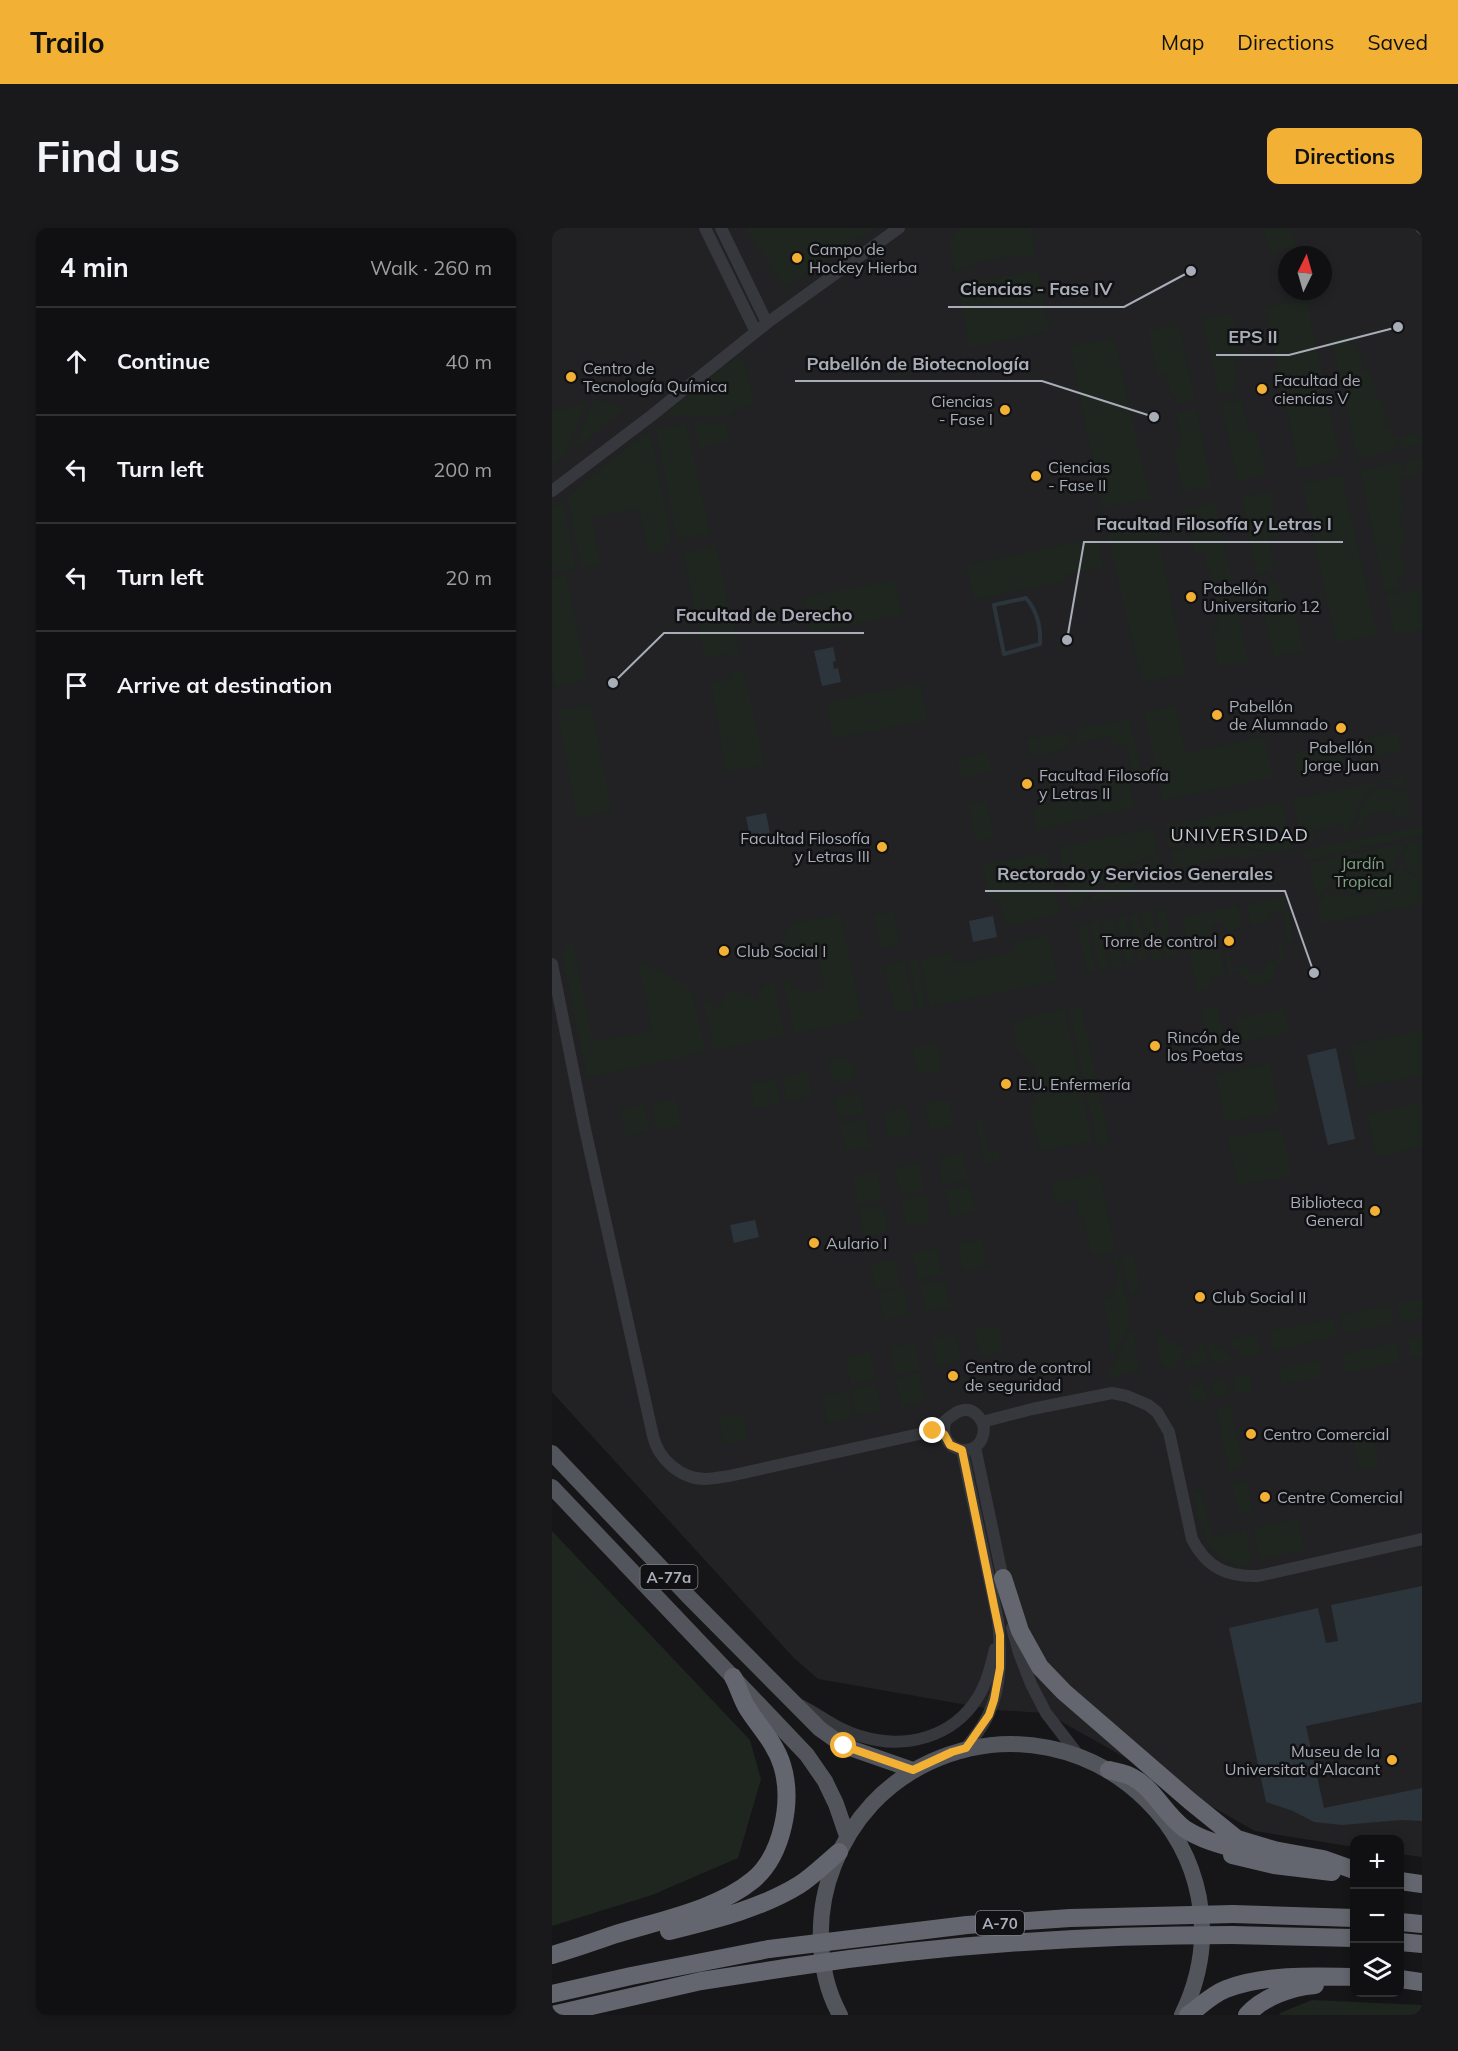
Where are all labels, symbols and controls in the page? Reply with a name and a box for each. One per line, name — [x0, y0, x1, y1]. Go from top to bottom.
text: Trailo — [30, 25, 105, 60]
text: Map — [1161, 29, 1204, 55]
text: Directions — [1237, 29, 1334, 55]
text: Saved — [1367, 29, 1428, 55]
button: Directions — [1267, 128, 1422, 184]
text: Find us — [36, 130, 180, 183]
place label: Campo de Hockey Hierba — [809, 239, 917, 277]
north arrow — [1278, 246, 1332, 300]
text: 4 min — [60, 251, 129, 284]
marker: Campo de Hockey Hierba — [790, 251, 804, 265]
text: Walk · 260 m — [370, 255, 492, 280]
callout: Ciencias - Fase IV — [948, 271, 1124, 307]
text: Ciencias - Fase IV — [960, 277, 1113, 300]
callout: EPS II — [1216, 319, 1289, 355]
text: EPS II — [1228, 325, 1278, 348]
icon: ahead — [60, 345, 93, 378]
callout: Pabellón de Biotecnología — [795, 345, 1042, 381]
text: Continue — [117, 347, 210, 375]
text: 40 m — [445, 349, 492, 374]
text: Pabellón de Biotecnología — [807, 352, 1029, 375]
place label: Centro de Tecnología Química — [583, 358, 727, 396]
marker: Centro de Tecnología Química — [564, 370, 578, 384]
place label: Facultad de ciencias V — [1274, 370, 1361, 408]
marker: Facultad de ciencias V — [1255, 382, 1269, 396]
place label: Ciencias - Fase I — [931, 391, 993, 429]
marker: Ciencias - Fase I — [998, 403, 1012, 417]
icon: left — [60, 453, 93, 486]
text: Turn left — [117, 455, 204, 483]
text: 200 m — [433, 457, 492, 482]
place label: Ciencias - Fase II — [1048, 457, 1110, 495]
marker: Ciencias - Fase II — [1029, 469, 1043, 483]
callout: Facultad Filosofía y Letras I — [1084, 506, 1343, 542]
text: Facultad Filosofía y Letras I — [1096, 512, 1332, 535]
icon: left — [60, 561, 93, 594]
text: Turn left — [117, 563, 204, 591]
text: 20 m — [445, 565, 492, 590]
place label: Pabellón Universitario 12 — [1203, 578, 1320, 616]
marker: Pabellón Universitario 12 — [1184, 590, 1198, 604]
callout: Facultad de Derecho — [664, 597, 864, 633]
text: Facultad de Derecho — [676, 603, 852, 626]
icon: arrive — [60, 669, 93, 702]
text: Arrive at destination — [117, 671, 332, 699]
place label: Pabellón de Alumnado — [1229, 696, 1328, 734]
marker: Pabellón de Alumnado — [1210, 708, 1224, 722]
marker: Pabellón Jorge Juan — [1334, 721, 1348, 735]
place label: Pabellón Jorge Juan — [1303, 737, 1379, 775]
place label: Facultad Filosofía y Letras II — [1039, 765, 1169, 803]
marker: Facultad Filosofía y Letras II — [1020, 777, 1034, 791]
district label: UNIVERSIDAD — [1170, 823, 1310, 846]
place label: Facultad Filosofía y Letras III — [740, 828, 870, 866]
marker: Facultad Filosofía y Letras III — [875, 840, 889, 854]
park label: Jardín Tropical — [1334, 853, 1392, 891]
callout: Rectorado y Servicios Generales — [985, 855, 1285, 891]
text: Rectorado y Servicios Generales — [997, 862, 1273, 885]
place label: Torre de control — [1102, 931, 1217, 951]
marker: Torre de control — [1222, 934, 1236, 948]
place label: Club Social I — [736, 941, 826, 961]
marker: Club Social I — [717, 944, 731, 958]
place label: Rincón de los Poetas — [1167, 1027, 1243, 1065]
marker: Rincón de los Poetas — [1148, 1039, 1162, 1053]
place label: E.U. Enfermería — [1018, 1074, 1131, 1094]
marker: E.U. Enfermería — [999, 1077, 1013, 1091]
place label: Biblioteca General — [1290, 1192, 1363, 1230]
marker: Biblioteca General — [1368, 1204, 1382, 1218]
place label: Aulario I — [826, 1233, 887, 1253]
marker: Aulario I — [807, 1236, 821, 1250]
place label: Club Social II — [1212, 1287, 1306, 1307]
marker: Club Social II — [1193, 1290, 1207, 1304]
place label: Centro de control de seguridad — [965, 1357, 1091, 1395]
marker: Centro de control de seguridad — [946, 1369, 960, 1383]
route end — [919, 1417, 945, 1443]
place label: Centro Comercial — [1263, 1424, 1389, 1444]
marker: Centro Comercial — [1244, 1427, 1258, 1441]
place label: Centre Comercial — [1277, 1487, 1403, 1507]
marker: Centre Comercial — [1258, 1490, 1272, 1504]
road number: A-77a — [640, 1565, 698, 1589]
route start — [830, 1732, 856, 1758]
place label: Museu de la Universitat d'Alacant — [1225, 1741, 1380, 1779]
marker: Museu de la Universitat d'Alacant — [1385, 1753, 1399, 1767]
map controls — [1350, 1835, 1404, 1997]
button: + — [1350, 1835, 1404, 1889]
button: − — [1350, 1889, 1404, 1943]
road number: A-70 — [976, 1911, 1024, 1935]
button: layers — [1350, 1943, 1404, 1997]

